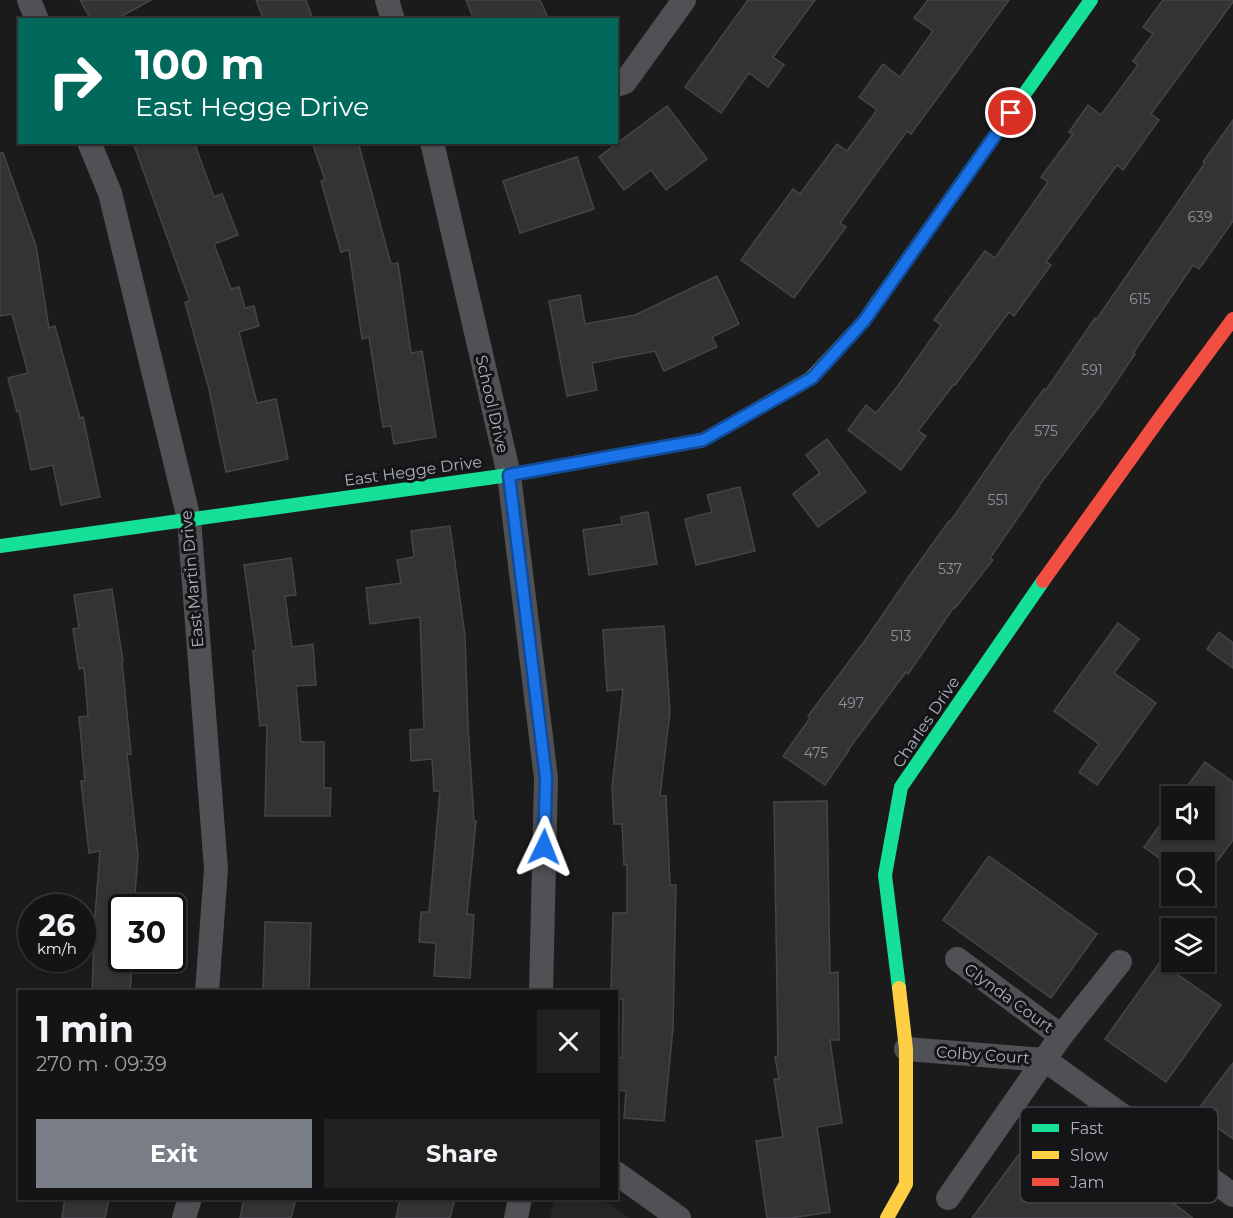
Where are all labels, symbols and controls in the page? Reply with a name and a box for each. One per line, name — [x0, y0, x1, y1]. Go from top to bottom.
text: 100 m — [135, 38, 264, 90]
icon: right — [36, 42, 114, 120]
pin — [985, 87, 1036, 138]
text: East Hegge Drive — [135, 90, 369, 123]
icon: arrive — [994, 96, 1027, 129]
house number: 639 — [1188, 208, 1212, 226]
house number: 615 — [1129, 290, 1151, 308]
street label: School Drive — [471, 353, 513, 455]
house number: 591 — [1081, 361, 1103, 379]
house number: 575 — [1034, 422, 1058, 440]
street label: East Hegge Drive — [343, 452, 483, 490]
house number: 551 — [988, 491, 1008, 509]
street label: East Martin Drive — [177, 510, 207, 648]
house number: 537 — [938, 560, 962, 578]
house number: 513 — [891, 627, 912, 645]
street label: Charles Drive — [889, 673, 963, 771]
house number: 497 — [838, 694, 864, 712]
house number: 475 — [804, 744, 828, 762]
map controls — [1161, 786, 1215, 972]
button: sound — [1161, 786, 1215, 840]
position arrow — [512, 815, 576, 879]
button: search — [1161, 852, 1215, 906]
speed limit sign: 30 — [108, 894, 186, 972]
text: 26 — [39, 907, 75, 944]
button: layers — [1161, 918, 1215, 972]
text: km/h — [37, 939, 77, 958]
street label: Glynda Court — [961, 959, 1058, 1037]
text: 1 min — [36, 1007, 134, 1051]
button: close — [537, 1010, 600, 1073]
street label: Colby Court — [936, 1042, 1031, 1068]
text: 270 m · 09:39 — [36, 1052, 167, 1076]
legend — [1020, 1107, 1218, 1203]
button: Exit — [36, 1119, 312, 1188]
button: Share — [324, 1119, 600, 1188]
text: Fast — [1070, 1119, 1104, 1138]
text: Slow — [1070, 1146, 1108, 1165]
text: Jam — [1069, 1173, 1104, 1192]

